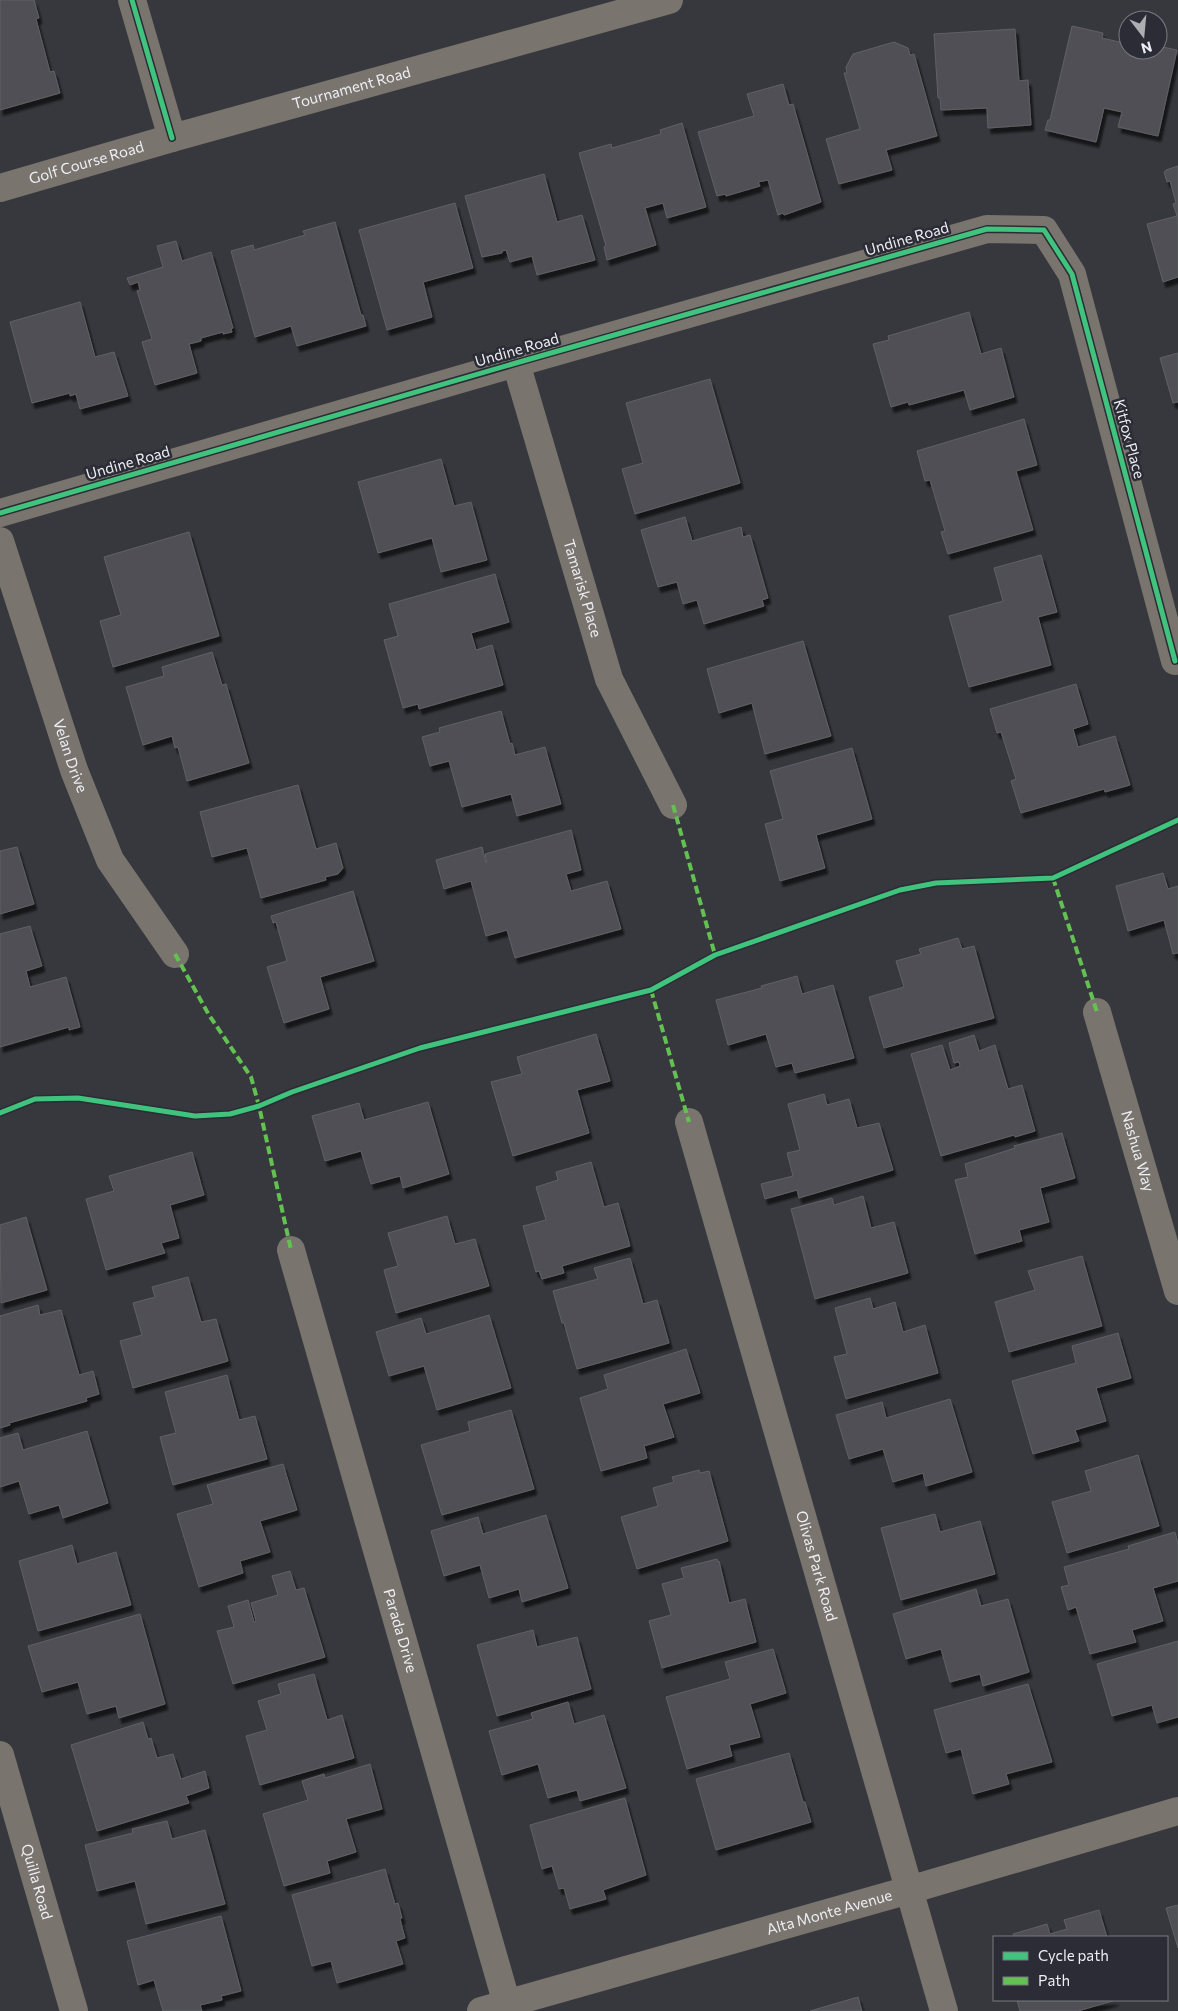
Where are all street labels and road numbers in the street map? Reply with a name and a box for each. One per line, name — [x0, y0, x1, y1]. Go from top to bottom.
street label: Tournament Road — [290, 62, 412, 112]
street label: Golf Course Road — [27, 137, 146, 187]
street label: Undine Road — [863, 217, 951, 259]
street label: Undine Road — [473, 328, 561, 370]
street label: Kitfox Place — [1111, 397, 1149, 481]
street label: Undine Road — [84, 441, 172, 483]
street label: Tamarisk Place — [560, 537, 606, 639]
street label: Velan Drive — [50, 717, 92, 795]
street label: Nashua Way — [1118, 1108, 1159, 1194]
street label: Olivas Park Road — [793, 1508, 842, 1623]
street label: Parada Drive — [380, 1586, 422, 1675]
street label: Quilla Road — [18, 1842, 57, 1921]
street label: Alta Monte Avenue — [764, 1885, 894, 1938]

